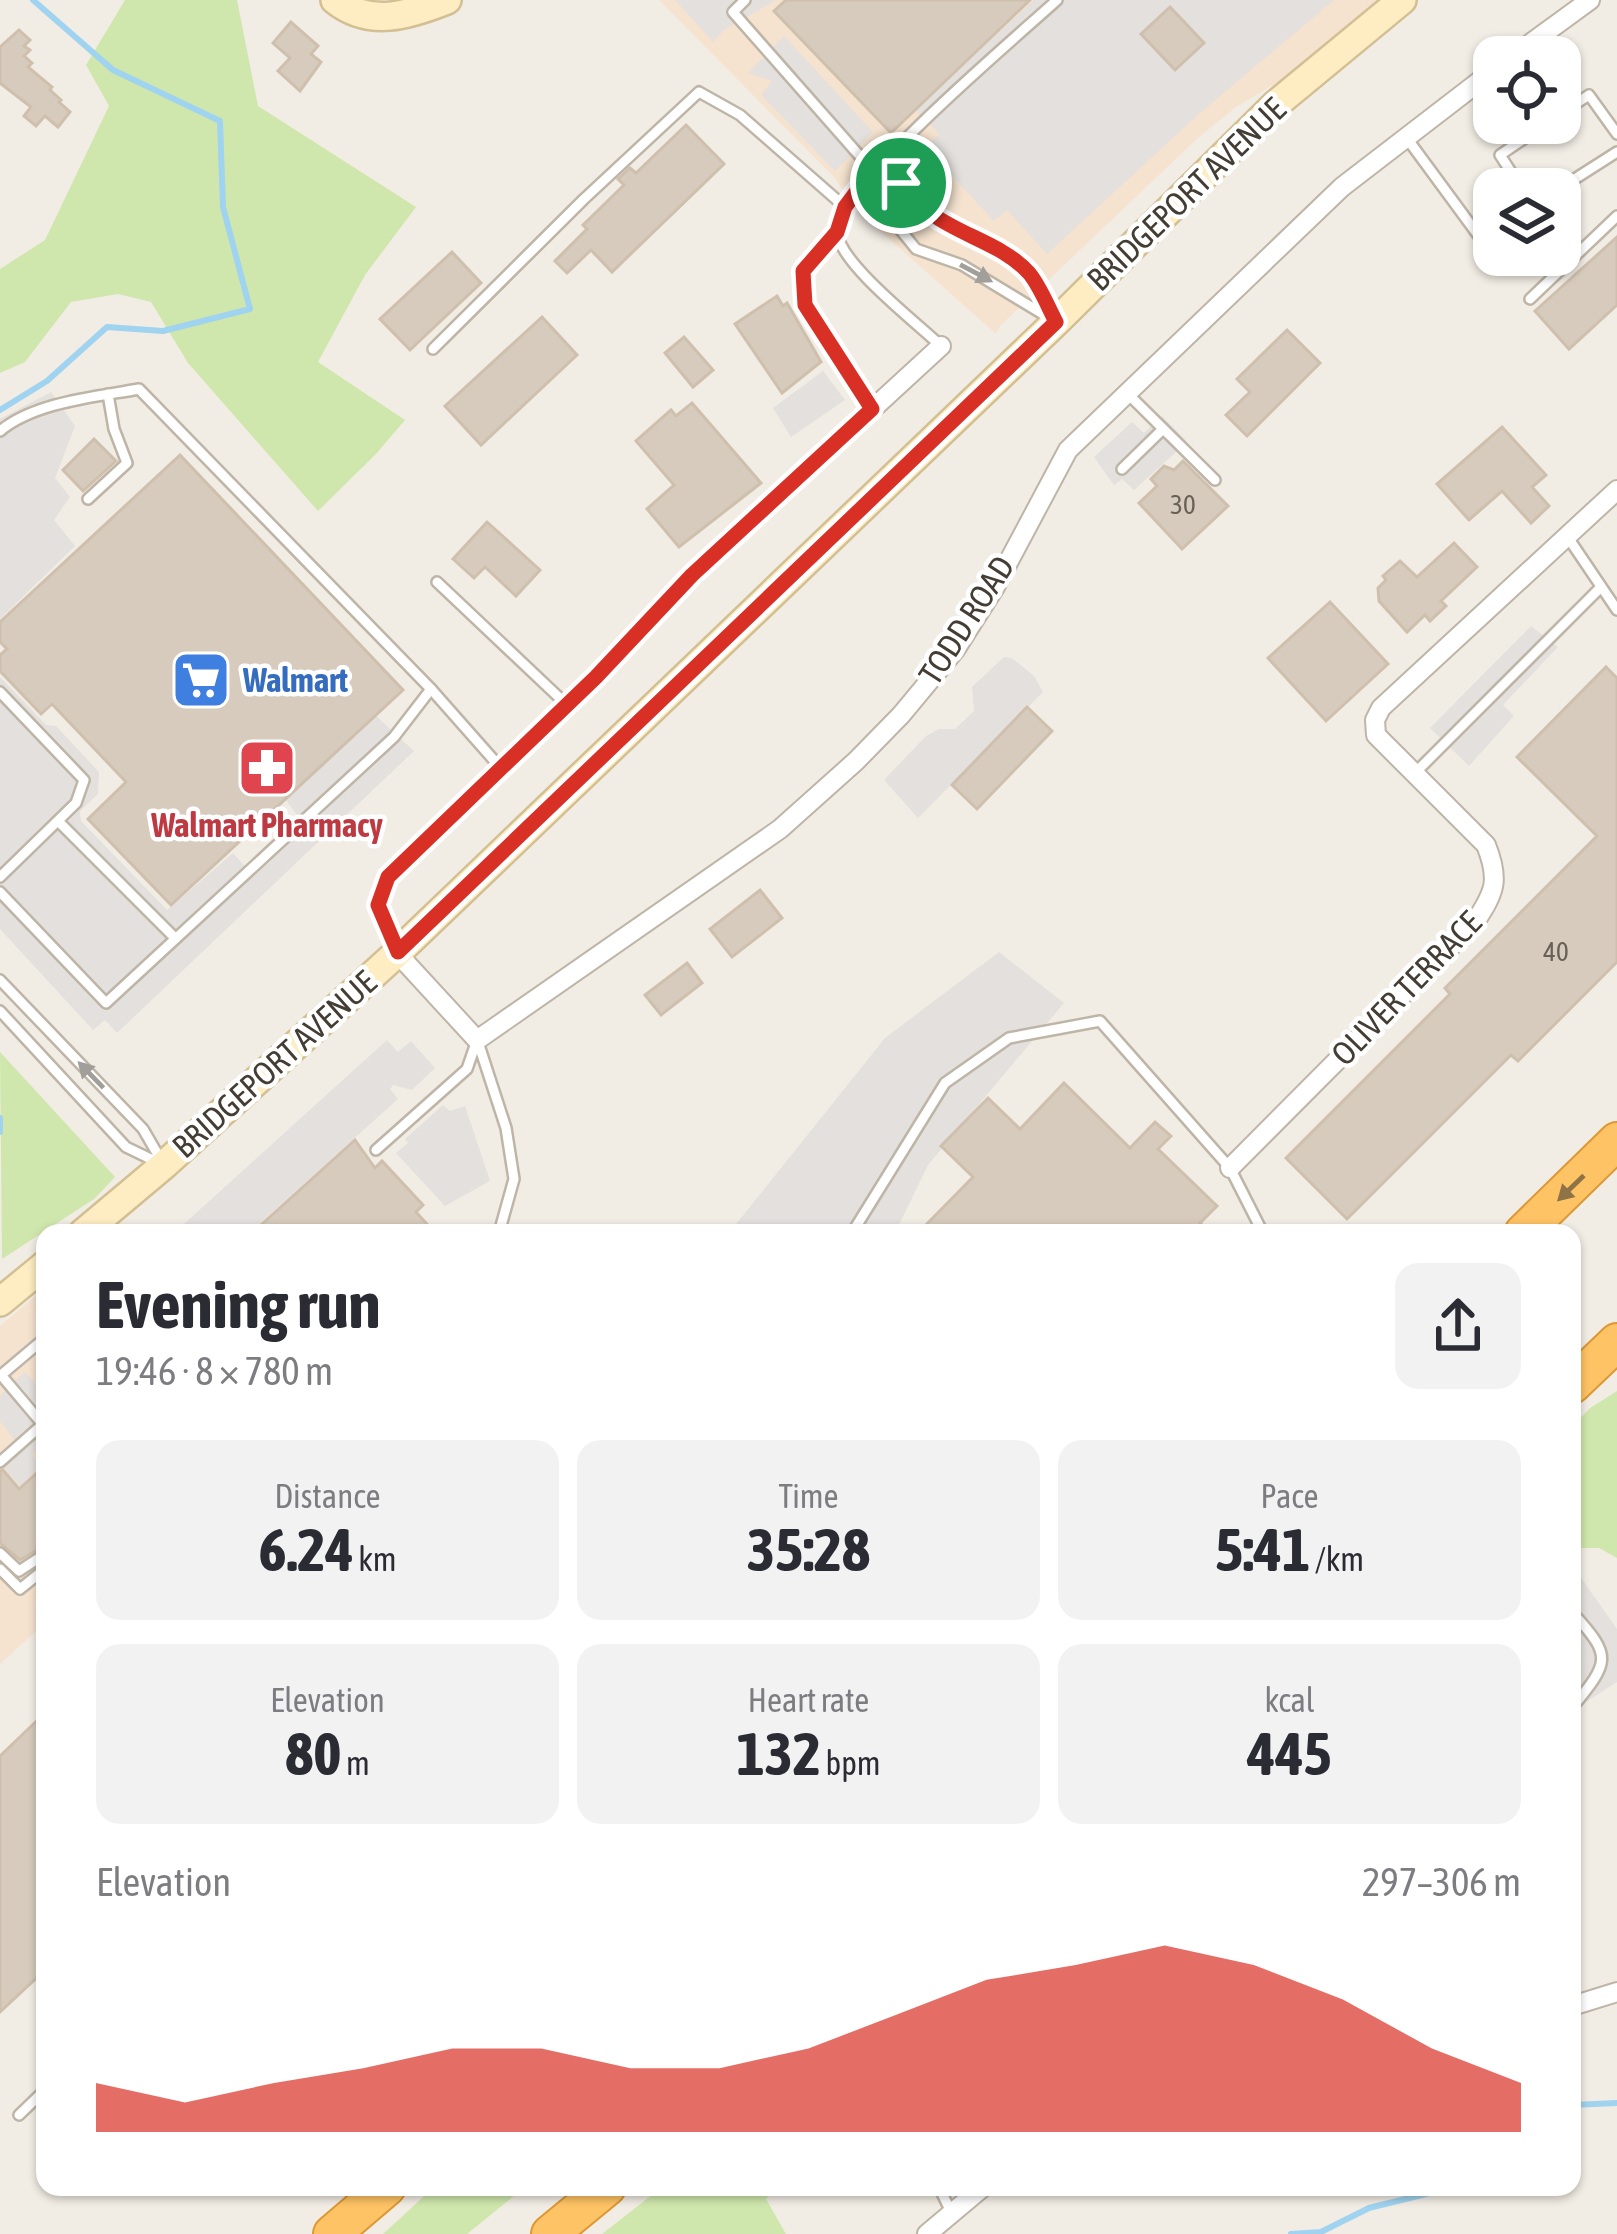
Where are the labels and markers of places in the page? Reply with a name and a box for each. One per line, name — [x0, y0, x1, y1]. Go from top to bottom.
pin — [850, 132, 952, 234]
supermarket icon: Walmart — [170, 649, 232, 711]
place label: Walmart — [242, 661, 349, 699]
pharmacy icon: Walmart Pharmacy — [236, 737, 298, 799]
place label: Walmart Pharmacy — [150, 806, 383, 844]

